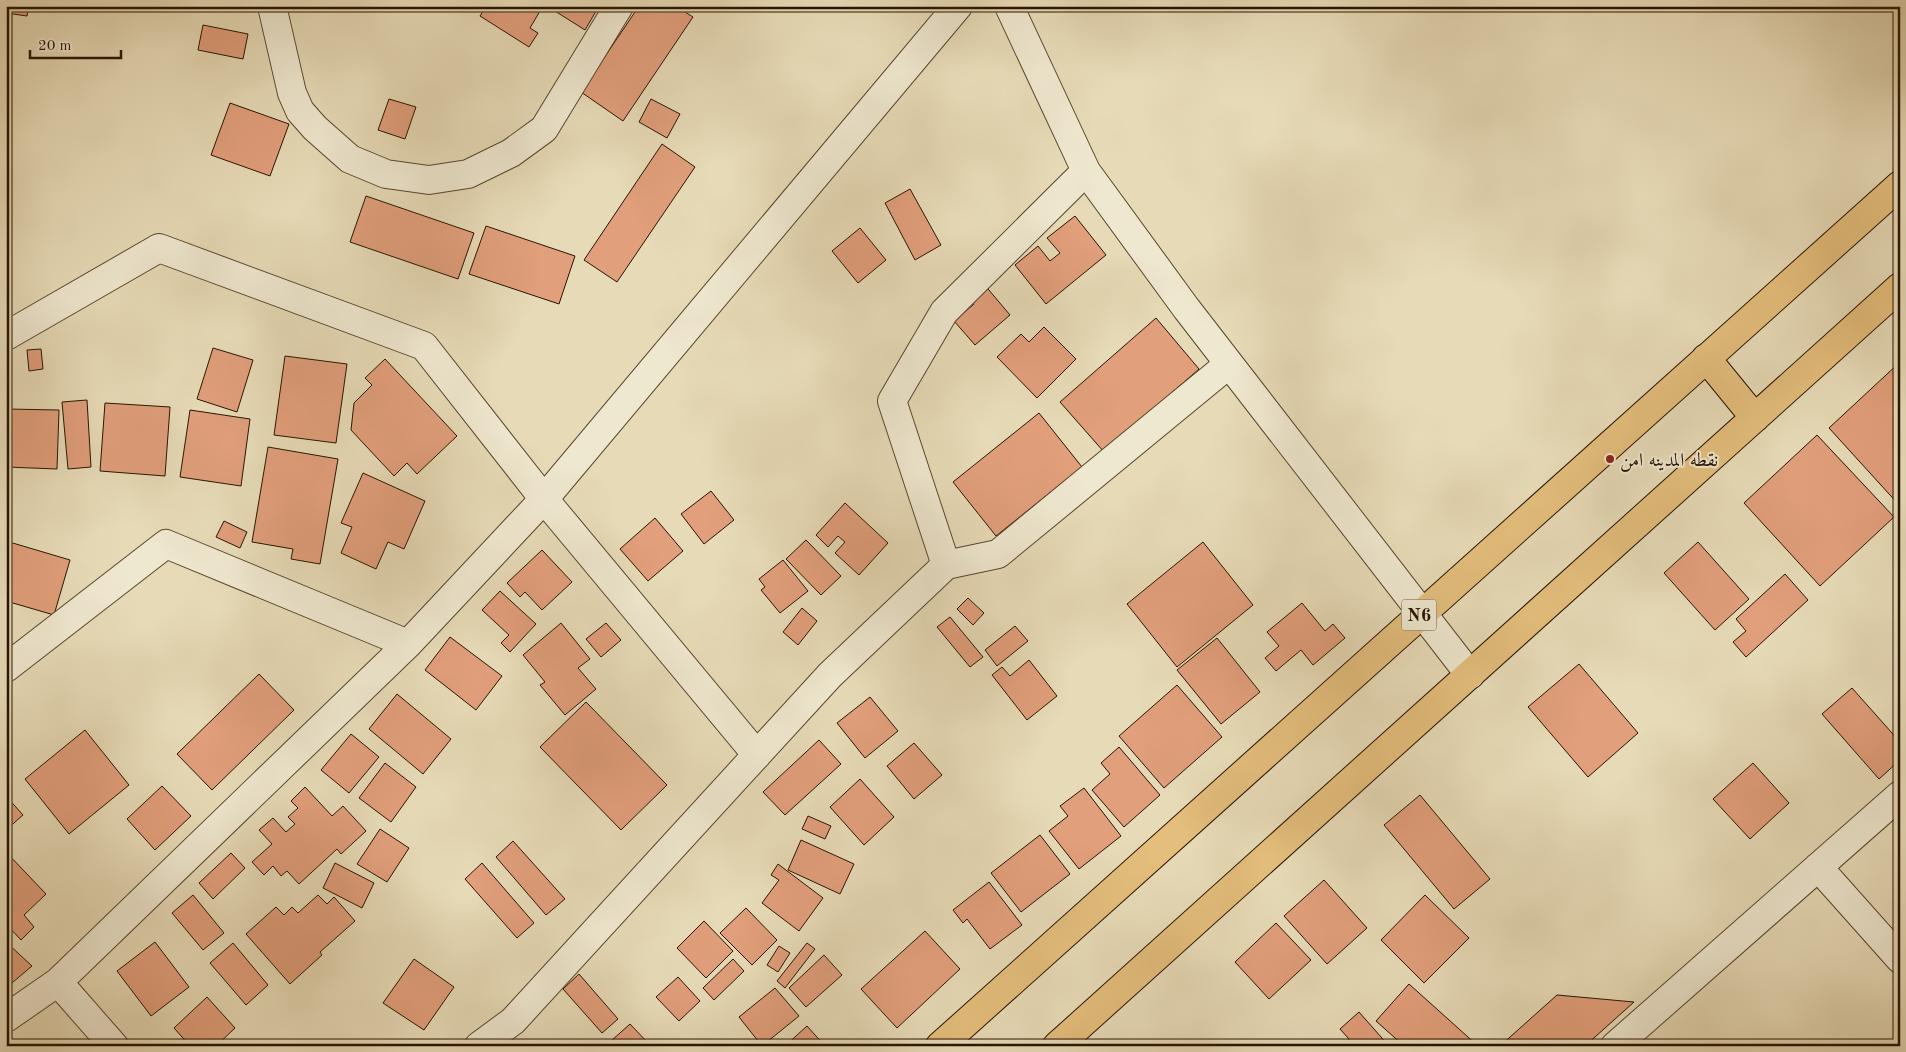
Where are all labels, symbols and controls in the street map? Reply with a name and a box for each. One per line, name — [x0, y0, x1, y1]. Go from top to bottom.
scale bar — [30, 28, 121, 60]
text: 20 m — [38, 39, 72, 54]
place label: نقطه المدينه امن — [1620, 452, 1718, 473]
marker: نقطه المدينه امن — [1604, 453, 1616, 465]
road number: N6 — [1402, 600, 1436, 630]

